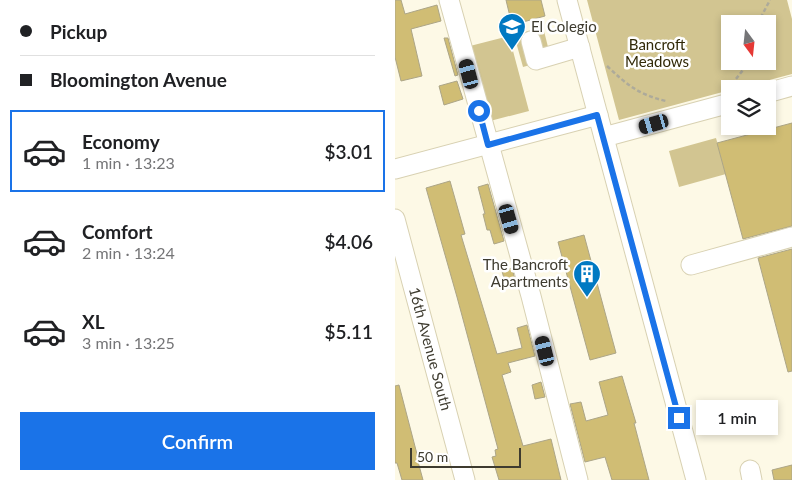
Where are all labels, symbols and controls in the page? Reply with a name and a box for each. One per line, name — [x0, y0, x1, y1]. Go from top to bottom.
school or university icon: El Colegio — [497, 12, 527, 51]
north arrow — [721, 15, 776, 70]
map controls — [721, 15, 776, 135]
place label: El Colegio — [531, 17, 597, 35]
text: Pickup — [50, 20, 107, 43]
park label: Bancroft Meadows — [625, 35, 689, 70]
car — [457, 58, 480, 90]
text: Bloomington Avenue — [50, 68, 227, 91]
button: layers — [721, 80, 776, 135]
route start — [468, 100, 490, 122]
car — [637, 113, 670, 135]
icon: car — [22, 129, 67, 174]
text: Economy — [82, 130, 160, 153]
text: $3.01 — [324, 140, 373, 163]
text: 1 min · 13:23 — [82, 153, 175, 172]
car — [497, 203, 520, 235]
icon: car — [22, 219, 67, 264]
text: Comfort — [82, 220, 153, 243]
text: $4.06 — [324, 230, 373, 253]
text: 2 min · 13:24 — [82, 243, 175, 262]
place label: The Bancroft Apartments — [483, 255, 569, 290]
building icon: The Bancroft Apartments — [572, 259, 602, 298]
street label: 16th Avenue South — [406, 285, 456, 412]
icon: car — [22, 309, 67, 354]
text: XL — [82, 310, 105, 333]
text: $5.11 — [324, 320, 373, 343]
text: 3 min · 13:25 — [82, 333, 175, 352]
car — [534, 335, 555, 367]
callout: 1 min — [697, 400, 779, 436]
route end — [668, 407, 690, 429]
text: 1 min — [717, 408, 757, 427]
button: Confirm — [20, 412, 375, 470]
scale bar — [410, 445, 521, 468]
text: 50 m — [417, 448, 448, 465]

